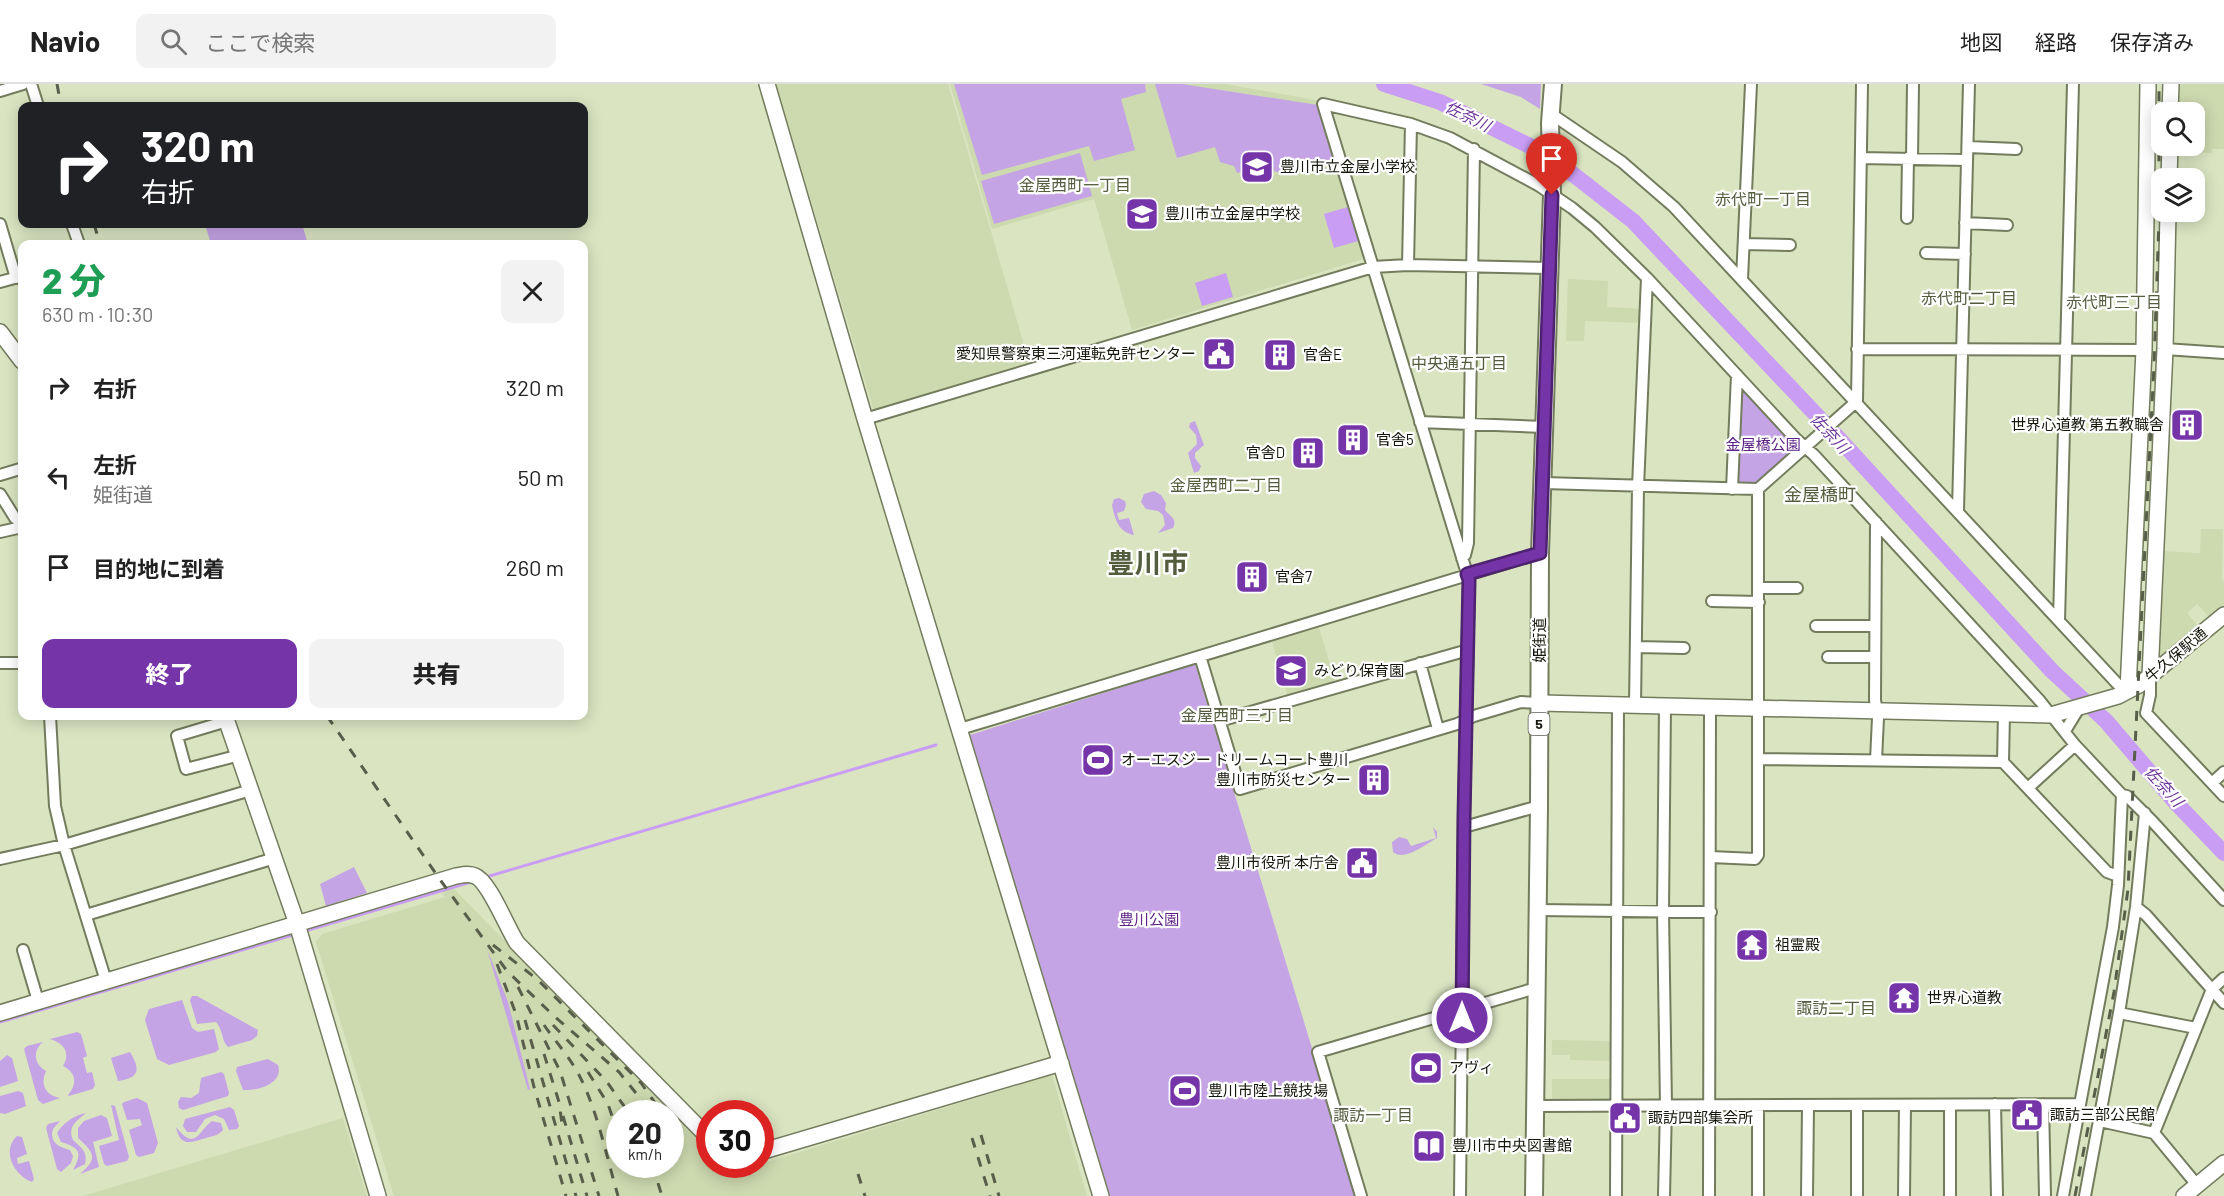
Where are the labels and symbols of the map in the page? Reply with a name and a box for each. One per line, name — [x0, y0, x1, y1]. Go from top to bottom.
water label: 佐奈川 — [1442, 96, 1496, 135]
pin — [1526, 133, 1577, 195]
school or university icon: 豊川市立金屋小学校 — [1239, 149, 1275, 185]
place label: 豊川市立金屋小学校 — [1280, 157, 1415, 175]
district label: 金屋西町一丁目 — [1019, 175, 1131, 194]
district label: 赤代町一丁目 — [1715, 189, 1811, 208]
school or university icon: 豊川市立金屋中学校 — [1124, 196, 1160, 232]
place label: 豊川市立金屋中学校 — [1165, 204, 1300, 222]
district label: 赤代町二丁目 — [1921, 288, 2017, 307]
district label: 赤代町三丁目 — [2066, 292, 2162, 311]
public building icon: 愛知県警察東三河運転免許センター — [1201, 336, 1237, 372]
building icon: 官舎E — [1262, 337, 1298, 373]
place label: 愛知県警察東三河運転免許センター — [956, 344, 1196, 362]
place label: 官舎E — [1303, 345, 1342, 363]
district label: 中央通五丁目 — [1411, 353, 1507, 372]
building icon: 世界心道教 第五教職舎 — [2169, 407, 2205, 443]
water label: 佐奈川 — [1807, 409, 1855, 458]
place label: 世界心道教 第五教職舎 — [2011, 415, 2164, 433]
building icon: 官舎5 — [1335, 422, 1371, 458]
place label: 官舎5 — [1376, 430, 1414, 448]
building icon: 官舎D — [1290, 435, 1326, 471]
park label: 金屋橋公園 — [1725, 435, 1801, 453]
place label: 官舎D — [1246, 443, 1285, 461]
district label: 金屋西町二丁目 — [1170, 475, 1282, 494]
district label: 金屋橋町 — [1784, 483, 1856, 505]
district label: 豊川市 — [1108, 546, 1189, 578]
building icon: 官舎7 — [1234, 559, 1270, 595]
place label: 官舎7 — [1275, 567, 1312, 585]
street label: 姫街道 — [1530, 617, 1548, 663]
street label: 牛久保駅通 — [2141, 623, 2210, 685]
school or university icon: みどり保育園 — [1273, 653, 1309, 689]
place label: みどり保育園 — [1314, 661, 1404, 679]
district label: 金屋西町三丁目 — [1181, 705, 1293, 724]
road number: 5 — [1528, 713, 1550, 735]
sports icon: オーエスジー ドリームコート豊川 — [1080, 742, 1116, 778]
place label: オーエスジー ドリームコート豊川 — [1121, 750, 1349, 768]
water label: 佐奈川 — [2141, 761, 2189, 811]
building icon: 豊川市防災センター — [1356, 762, 1392, 798]
place label: 豊川市防災センター — [1216, 770, 1351, 788]
public building icon: 豊川市役所 本庁舎 — [1344, 845, 1380, 881]
place label: 豊川市役所 本庁舎 — [1216, 853, 1339, 871]
park label: 豊川公園 — [1119, 910, 1179, 928]
temple icon: 祖霊殿 — [1734, 927, 1770, 963]
place label: 祖霊殿 — [1775, 935, 1820, 953]
temple icon: 世界心道教 — [1886, 980, 1922, 1016]
position arrow — [1430, 986, 1494, 1050]
place label: 世界心道教 — [1927, 988, 2002, 1006]
district label: 諏訪二丁目 — [1796, 998, 1876, 1017]
sports icon: アヴィ — [1408, 1050, 1444, 1086]
place label: アヴィ — [1449, 1058, 1494, 1076]
sports icon: 豊川市陸上競技場 — [1167, 1073, 1203, 1109]
place label: 豊川市陸上競技場 — [1208, 1081, 1328, 1099]
public building icon: 諏訪三部公民館 — [2009, 1097, 2045, 1133]
speed limit sign: 30 — [696, 1100, 774, 1178]
public building icon: 諏訪四部集会所 — [1607, 1100, 1643, 1136]
district label: 諏訪一丁目 — [1333, 1105, 1413, 1124]
place label: 諏訪三部公民館 — [2050, 1105, 2155, 1123]
place label: 諏訪四部集会所 — [1648, 1108, 1753, 1126]
library icon: 豊川市中央図書館 — [1411, 1128, 1447, 1164]
place label: 豊川市中央図書館 — [1452, 1136, 1572, 1154]

